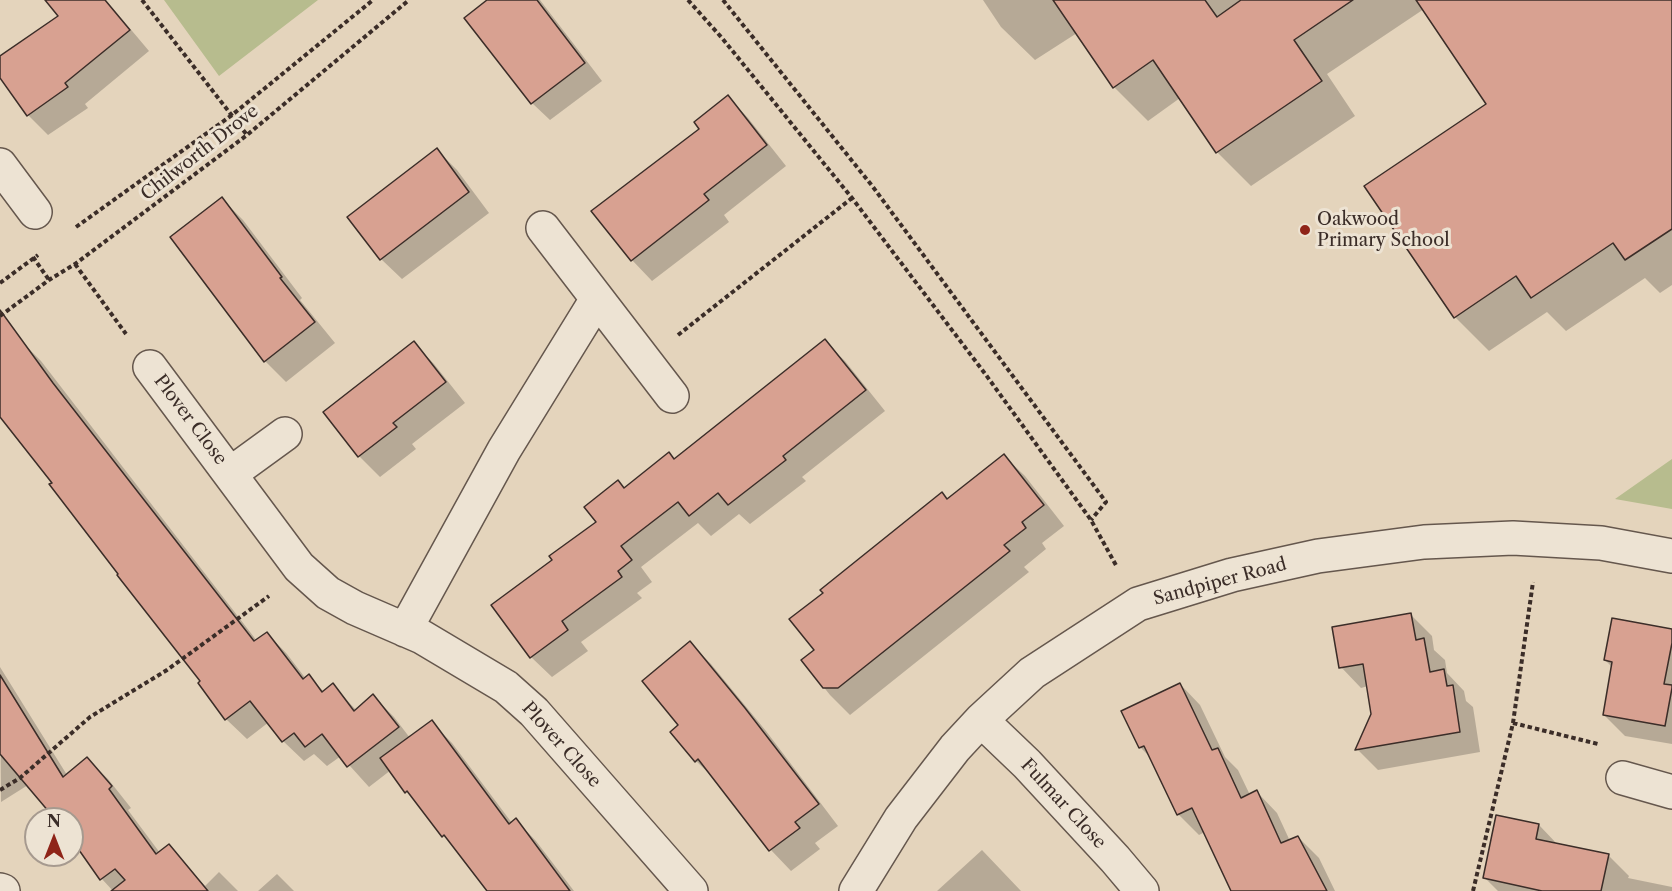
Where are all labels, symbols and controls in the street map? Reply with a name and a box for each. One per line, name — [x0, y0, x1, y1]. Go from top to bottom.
street label: Chilworth Drove — [137, 100, 263, 206]
place label: Oakwood Primary School — [1317, 209, 1450, 252]
marker: Oakwood Primary School — [1298, 223, 1312, 237]
street label: Plover Close — [149, 371, 231, 469]
street label: Sandpiper Road — [1151, 554, 1289, 610]
street label: Plover Close — [517, 698, 605, 792]
street label: Fulmar Close — [1016, 755, 1110, 853]
north arrow — [24, 807, 84, 867]
text: N — [47, 811, 61, 831]

